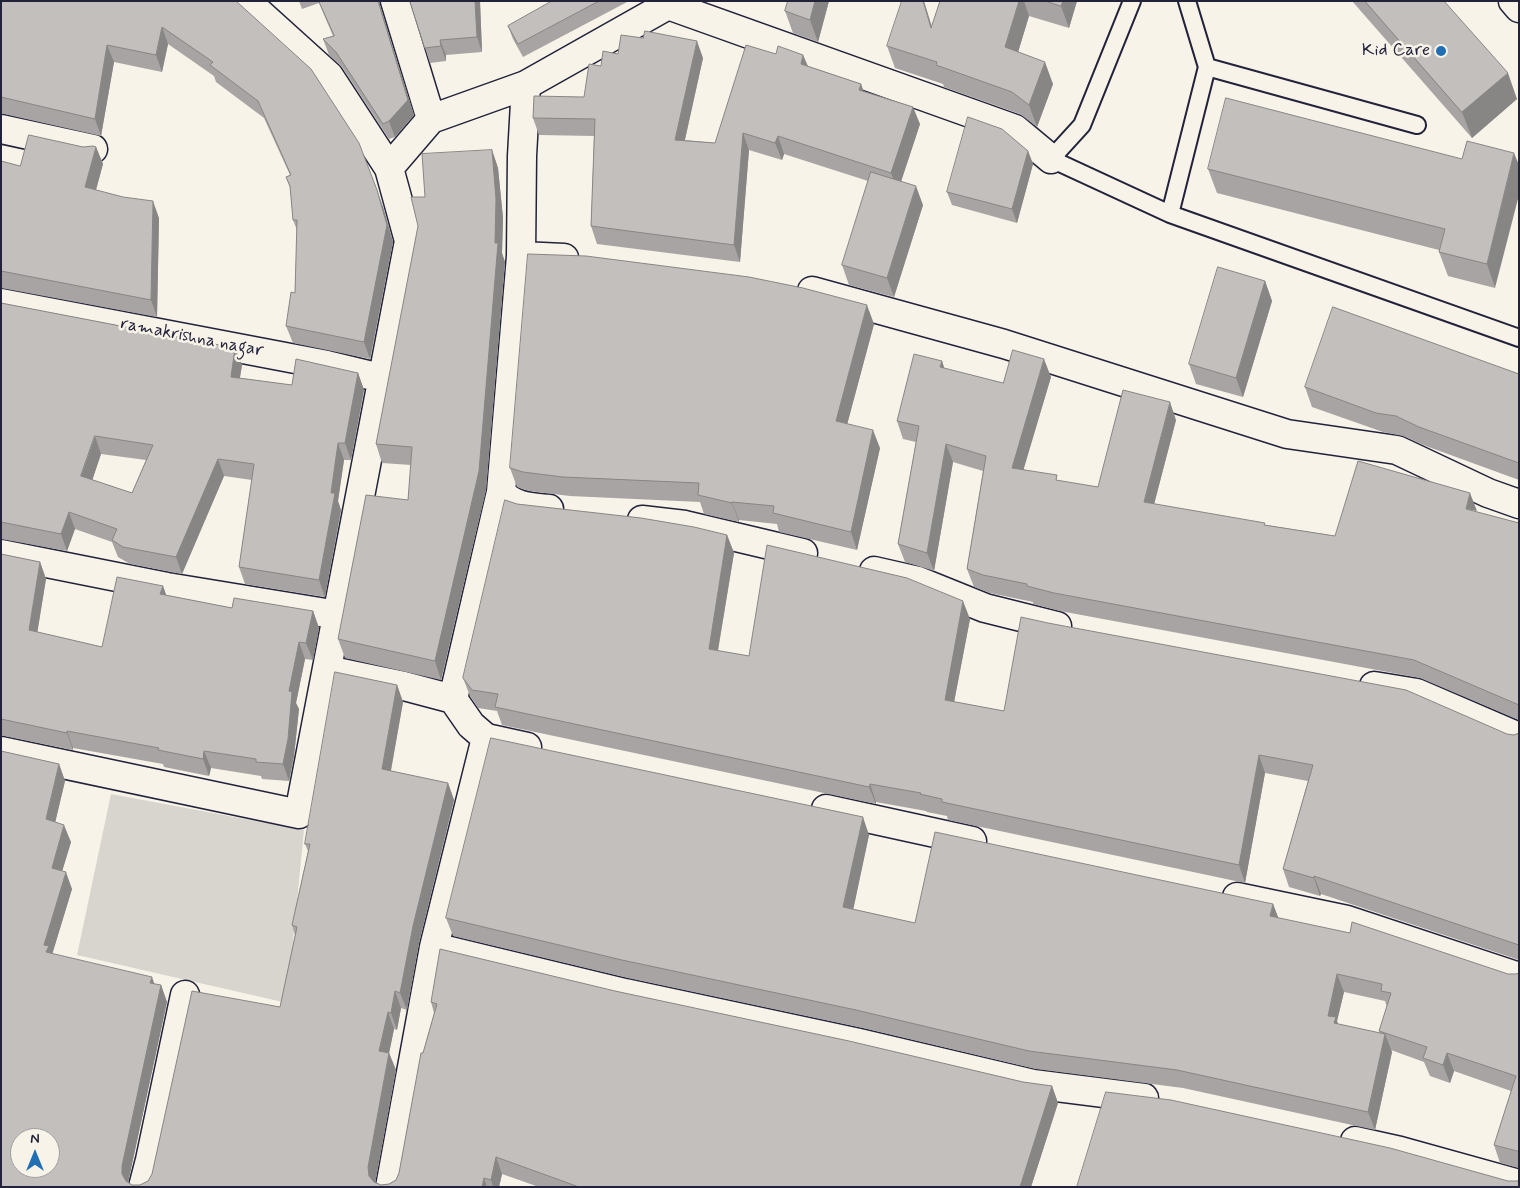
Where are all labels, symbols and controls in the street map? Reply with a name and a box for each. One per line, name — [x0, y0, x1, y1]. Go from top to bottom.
place label: Kid Care — [1362, 40, 1430, 62]
marker: Kid Care — [1434, 44, 1448, 58]
street label: ramakrishna nagar — [119, 314, 265, 362]
north arrow — [10, 1128, 60, 1178]
text: N — [30, 1130, 40, 1148]

